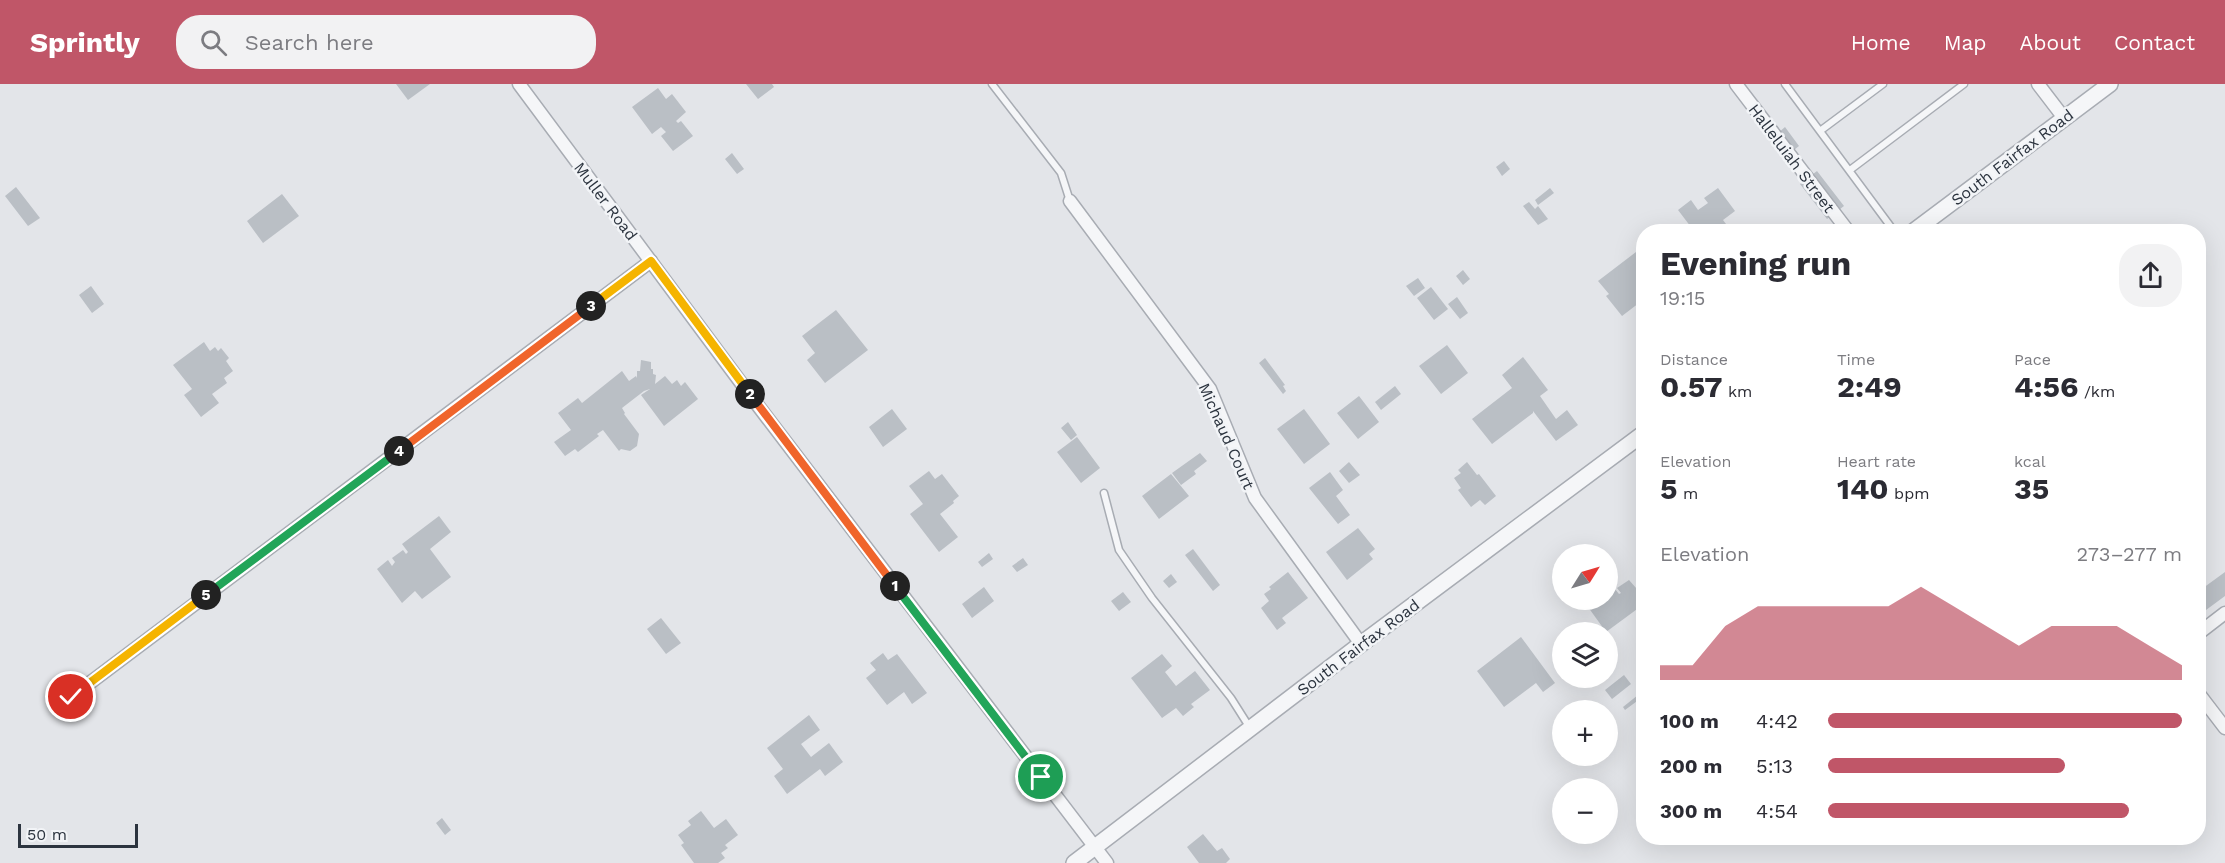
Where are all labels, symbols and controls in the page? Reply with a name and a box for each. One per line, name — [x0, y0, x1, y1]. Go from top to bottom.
search box — [176, 15, 596, 69]
text: Sprintly — [30, 26, 140, 59]
icon: search — [197, 26, 230, 59]
text: Search here — [245, 30, 374, 55]
text: Home — [1851, 30, 1911, 55]
text: Map — [1944, 30, 1987, 55]
text: About — [2020, 30, 2081, 55]
text: Contact — [2114, 30, 2195, 55]
street label: Halleluiah Street — [1744, 100, 1839, 217]
street label: South Fairfax Road — [1947, 105, 2077, 210]
street label: Muller Road — [570, 158, 641, 244]
text: Evening run — [1660, 244, 1851, 283]
button: share — [2119, 244, 2182, 307]
text: 19:15 — [1660, 286, 1706, 310]
pin: 3 — [576, 291, 606, 321]
text: 3 — [586, 296, 596, 315]
text: Distance — [1660, 350, 1728, 369]
text: Time — [1837, 350, 1875, 369]
text: Pace — [2014, 350, 2051, 369]
text: 0.57 — [1660, 369, 1723, 404]
text: 2:49 — [1837, 369, 1902, 404]
text: 4:56 — [2014, 369, 2078, 404]
pin: 2 — [735, 379, 765, 409]
street label: Michaud Court — [1195, 380, 1259, 493]
text: km — [1723, 382, 1752, 401]
text: /km — [2078, 382, 2115, 401]
text: 2 — [745, 384, 755, 403]
pin: 4 — [384, 436, 414, 466]
text: 4 — [394, 441, 404, 460]
text: Elevation — [1660, 452, 1731, 471]
text: Heart rate — [1837, 452, 1916, 471]
text: kcal — [2014, 452, 2046, 471]
text: 5 — [1660, 471, 1678, 506]
text: 140 — [1837, 471, 1889, 506]
text: 35 — [2014, 471, 2049, 506]
text: m — [1678, 484, 1698, 503]
text: bpm — [1889, 484, 1929, 503]
text: Elevation — [1660, 542, 1749, 566]
text: 273–277 m — [2076, 542, 2182, 566]
north arrow — [1552, 544, 1618, 610]
map controls — [1552, 544, 1618, 844]
pin: 1 — [880, 571, 910, 601]
text: 1 — [892, 576, 898, 595]
pin: 5 — [191, 580, 221, 610]
text: 5 — [201, 585, 211, 604]
street label: South Fairfax Road — [1293, 595, 1423, 700]
button: layers — [1552, 622, 1618, 688]
pin — [45, 671, 96, 722]
icon: check — [54, 680, 87, 713]
button: + — [1552, 700, 1618, 766]
text: 100 m — [1660, 709, 1719, 733]
text: 4:42 — [1756, 709, 1798, 733]
pin — [1015, 751, 1066, 802]
text: 200 m — [1660, 754, 1722, 778]
text: 5:13 — [1756, 754, 1793, 778]
icon: arrive — [1024, 760, 1057, 793]
button: − — [1552, 778, 1618, 844]
text: 300 m — [1660, 799, 1722, 823]
text: 4:54 — [1756, 799, 1798, 823]
scale bar — [18, 821, 138, 848]
text: 50 m — [27, 825, 67, 844]

